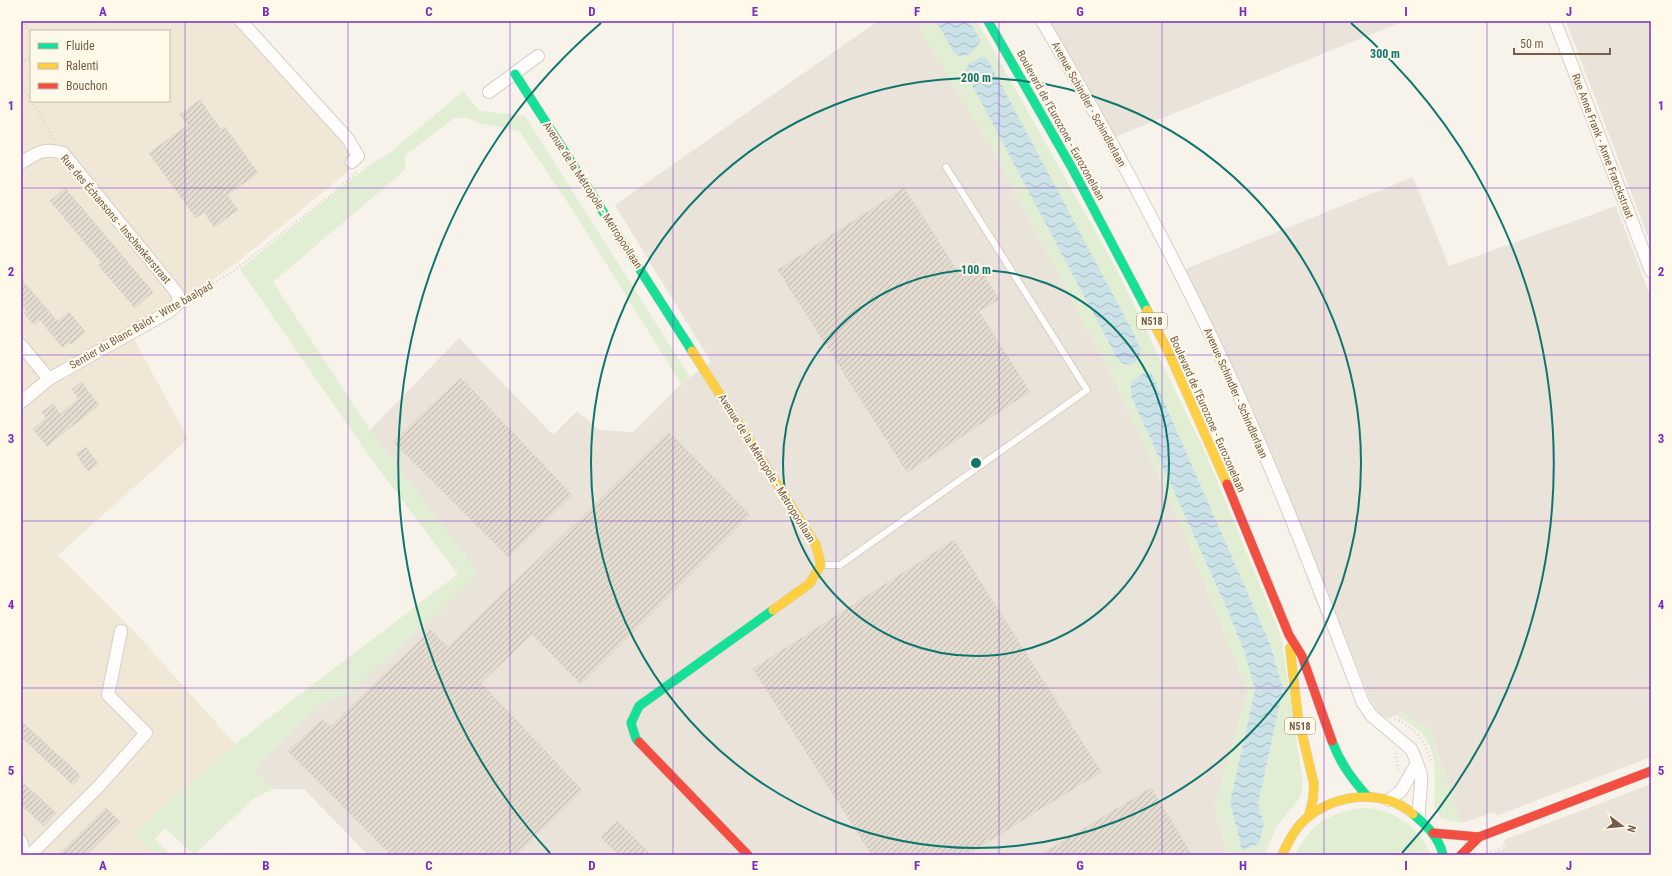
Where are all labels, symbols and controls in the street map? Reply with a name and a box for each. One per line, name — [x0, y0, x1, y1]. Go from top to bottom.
text: A — [99, 4, 107, 19]
text: B — [262, 4, 270, 19]
text: C — [425, 4, 433, 19]
text: D — [588, 4, 596, 19]
text: E — [752, 4, 759, 19]
text: F — [914, 4, 920, 19]
text: G — [1076, 4, 1084, 19]
text: H — [1239, 4, 1247, 19]
text: I — [1404, 4, 1408, 19]
text: J — [1566, 4, 1572, 19]
legend — [30, 30, 170, 102]
scale bar — [1514, 30, 1610, 56]
text: 50 m — [1520, 37, 1544, 51]
text: Fluide — [66, 39, 95, 53]
street label: Avenue Schindler - Schindlerlaan — [1049, 39, 1128, 169]
text: 300 m — [1370, 47, 1400, 61]
street label: Boulevard de l'Eurozone - Eurozonelaan — [1014, 48, 1107, 203]
text: Ralenti — [66, 59, 99, 73]
text: 200 m — [961, 71, 991, 85]
street label: Rue Anne Frank - Anne Franckstraat — [1569, 72, 1636, 220]
text: Bouchon — [66, 79, 108, 93]
text: 1 — [8, 98, 14, 113]
text: 1 — [1658, 98, 1664, 113]
street label: Avenue de la Métropole - Metropoollaan — [540, 119, 645, 271]
street label: Rue des Échansons - Inschenkerstraat — [58, 152, 173, 287]
text: 100 m — [961, 263, 991, 277]
text: 2 — [8, 264, 15, 279]
text: 2 — [1658, 264, 1665, 279]
street label: Sentier du Blanc Balot - Witte baalpad — [67, 279, 215, 372]
road number: N518 — [1137, 313, 1167, 329]
street label: Avenue Schindler - Schindlerlaan — [1201, 326, 1270, 460]
street label: Boulevard de l'Eurozone - Eurozonelaan — [1167, 334, 1248, 494]
street label: Avenue de la Métropole - Metropoollaan — [715, 392, 818, 545]
text: 3 — [8, 431, 14, 446]
text: 3 — [1658, 431, 1664, 446]
centre of rings — [969, 456, 983, 470]
text: 4 — [8, 597, 15, 612]
text: 4 — [1658, 597, 1665, 612]
road number: N518 — [1285, 718, 1315, 734]
text: 5 — [8, 763, 15, 778]
text: 5 — [1658, 763, 1665, 778]
north arrow — [1602, 806, 1642, 846]
text: N — [1624, 824, 1638, 834]
text: A — [99, 858, 107, 873]
text: B — [262, 858, 270, 873]
text: C — [425, 858, 433, 873]
text: D — [588, 858, 596, 873]
text: E — [752, 858, 759, 873]
text: F — [914, 858, 920, 873]
text: G — [1076, 858, 1084, 873]
text: H — [1239, 858, 1247, 873]
text: I — [1404, 858, 1408, 873]
text: J — [1566, 858, 1572, 873]

